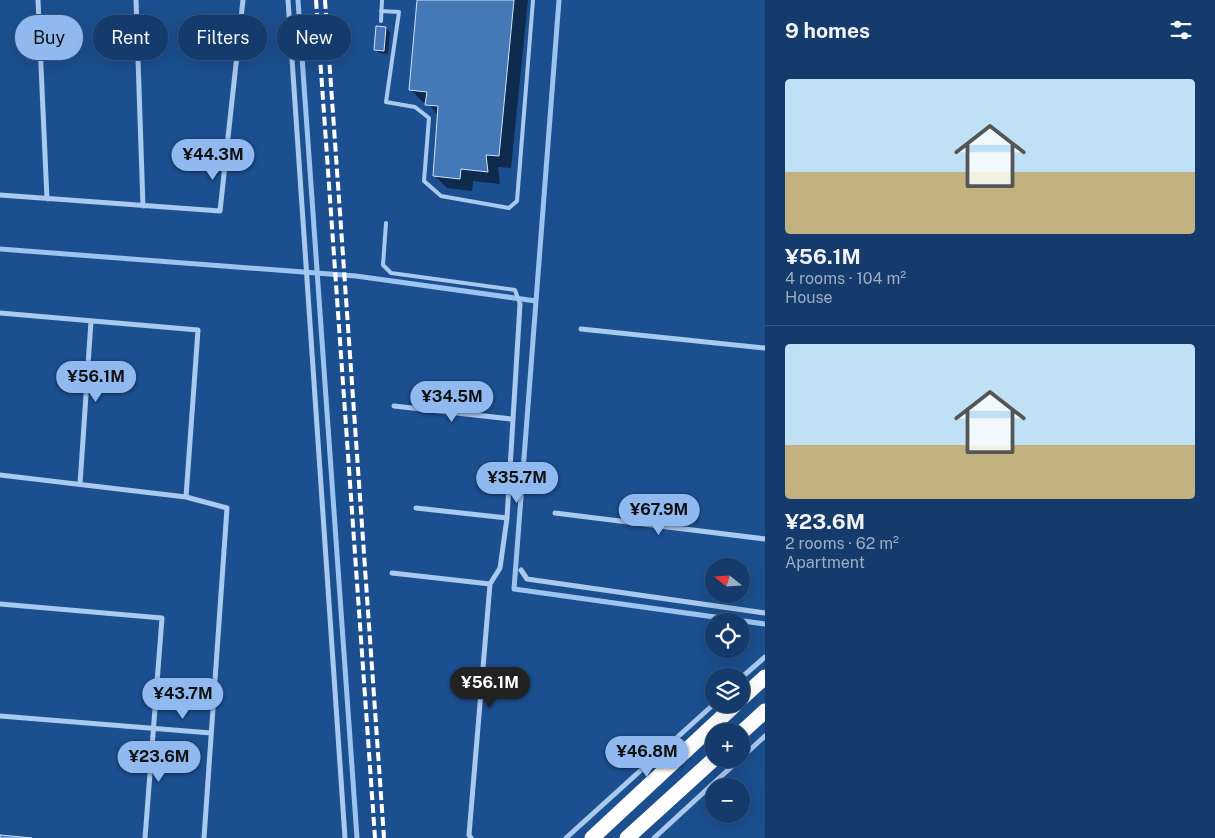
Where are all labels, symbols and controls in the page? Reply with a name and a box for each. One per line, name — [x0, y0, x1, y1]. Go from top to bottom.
chip: Buy — [15, 15, 83, 60]
chip: Rent — [93, 15, 168, 60]
chip: Filters — [178, 15, 267, 60]
chip: New — [277, 15, 351, 60]
icon: filters — [1167, 16, 1195, 44]
text: 9 homes — [785, 18, 870, 43]
icon: home — [945, 111, 1035, 201]
pin: ¥44.3M — [172, 138, 254, 181]
text: ¥44.3M — [182, 145, 244, 164]
text: ¥56.1M — [785, 244, 861, 269]
text: 4 rooms · 104 m² — [785, 269, 906, 288]
text: House — [785, 288, 833, 307]
pin: ¥56.1M — [55, 360, 137, 403]
text: ¥56.1M — [67, 367, 125, 386]
icon: home — [945, 377, 1035, 467]
pin: ¥34.5M — [411, 380, 493, 423]
text: ¥34.5M — [421, 387, 483, 406]
pin: ¥35.7M — [476, 462, 558, 504]
text: ¥35.7M — [487, 468, 547, 487]
pin: ¥67.9M — [618, 494, 700, 536]
text: ¥67.9M — [630, 500, 688, 519]
text: ¥23.6M — [785, 509, 865, 534]
text: 2 rooms · 62 m² — [785, 534, 899, 553]
text: Apartment — [785, 553, 865, 572]
north arrow — [705, 558, 750, 602]
map controls — [705, 558, 750, 823]
button: locate — [705, 613, 750, 658]
pin: ¥56.1M — [449, 666, 531, 709]
button: layers — [705, 668, 750, 713]
text: ¥56.1M — [461, 673, 519, 692]
pin: ¥43.7M — [142, 678, 224, 720]
text: ¥43.7M — [153, 684, 213, 703]
button: + — [705, 723, 750, 768]
pin: ¥46.8M — [606, 736, 688, 778]
pin: ¥23.6M — [118, 740, 200, 783]
text: ¥46.8M — [616, 742, 678, 761]
text: ¥23.6M — [129, 747, 189, 766]
button: − — [705, 778, 750, 823]

